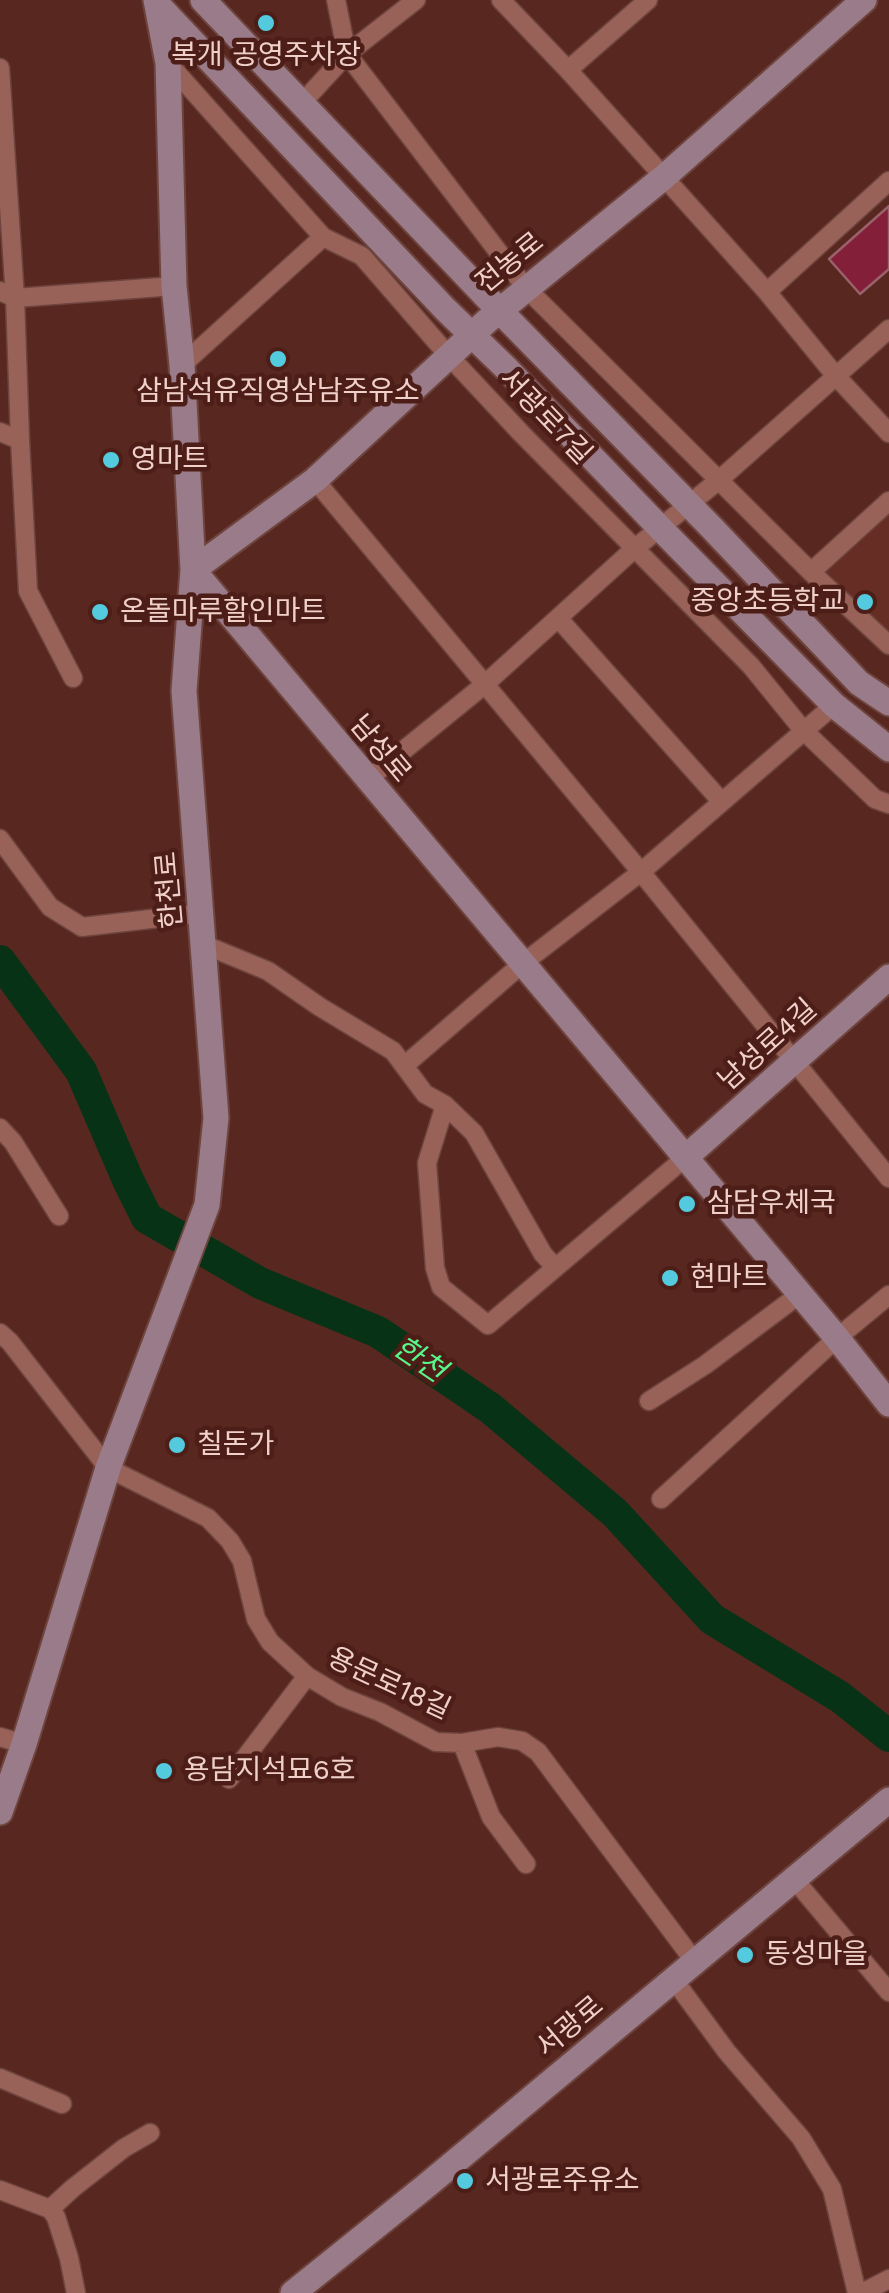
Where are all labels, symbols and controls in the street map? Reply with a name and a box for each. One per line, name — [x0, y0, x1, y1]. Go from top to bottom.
marker: 복개 공영주차장 — [255, 12, 277, 34]
place label: 복개 공영주차장 — [171, 39, 361, 73]
street label: 전농로 — [469, 226, 551, 300]
marker: 삼남석유직영삼남주유소 — [267, 348, 289, 370]
street label: 서광로7길 — [492, 363, 598, 471]
place label: 삼남석유직영삼남주유소 — [136, 375, 420, 409]
place label: 영마트 — [131, 443, 208, 477]
marker: 영마트 — [100, 449, 122, 471]
place label: 중앙초등학교 — [690, 585, 845, 619]
marker: 중앙초등학교 — [854, 591, 876, 613]
place label: 온돌마루할인마트 — [120, 595, 326, 629]
marker: 온돌마루할인마트 — [89, 601, 111, 623]
street label: 남성로 — [342, 709, 418, 789]
street label: 한천로 — [150, 850, 190, 930]
street label: 남성로4길 — [712, 992, 824, 1098]
place label: 삼담우체국 — [707, 1187, 836, 1221]
marker: 삼담우체국 — [676, 1193, 698, 1215]
place label: 현마트 — [690, 1261, 767, 1295]
marker: 현마트 — [659, 1267, 681, 1289]
water label: 한천 — [386, 1330, 452, 1390]
place label: 칠돈가 — [197, 1428, 274, 1462]
marker: 칠돈가 — [166, 1434, 188, 1456]
street label: 용문로18길 — [322, 1641, 456, 1727]
place label: 용담지석묘6호 — [184, 1754, 356, 1788]
marker: 용담지석묘6호 — [153, 1760, 175, 1782]
place label: 동성마을 — [765, 1938, 868, 1972]
marker: 동성마을 — [734, 1944, 756, 1966]
street label: 서광로 — [530, 1989, 610, 2065]
place label: 서광로주유소 — [485, 2164, 640, 2198]
marker: 서광로주유소 — [454, 2170, 476, 2192]

